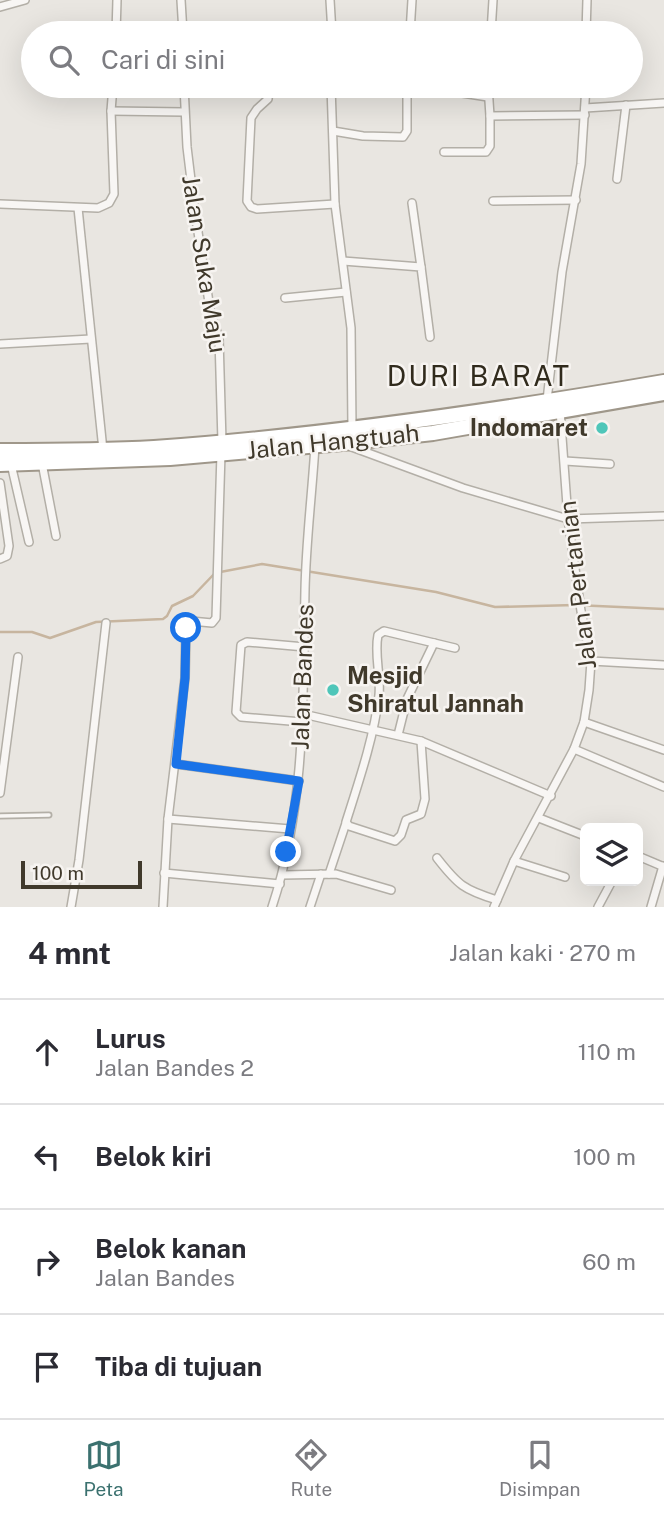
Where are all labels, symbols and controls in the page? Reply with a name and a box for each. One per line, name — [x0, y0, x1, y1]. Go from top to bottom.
search box — [21, 21, 643, 98]
icon: search — [45, 41, 83, 79]
text: Cari di sini — [101, 44, 225, 75]
street label: Jalan Suka Maju — [177, 173, 233, 355]
district label: DURI BARAT — [387, 359, 571, 392]
place label: Indomaret — [470, 413, 588, 441]
street label: Jalan Hangtuah — [245, 418, 421, 464]
marker: Indomaret — [594, 420, 610, 436]
street label: Jalan Pertanian — [553, 499, 601, 671]
street label: Jalan Bandes — [285, 604, 319, 750]
route start — [170, 612, 201, 643]
place label: Mesjid Shiratul Jannah — [347, 661, 524, 717]
marker: Mesjid Shiratul Jannah — [325, 682, 341, 698]
map controls — [580, 823, 643, 886]
button: layers — [580, 823, 643, 886]
route end — [270, 836, 301, 867]
scale bar — [21, 858, 142, 890]
text: 100 m — [32, 862, 84, 884]
text: 4 mnt — [28, 935, 111, 971]
text: Jalan kaki · 270 m — [449, 939, 636, 966]
text: Lurus — [95, 1023, 166, 1054]
icon: ahead — [28, 1033, 66, 1071]
text: 110 m — [578, 1038, 636, 1065]
text: Jalan Bandes 2 — [95, 1054, 254, 1081]
icon: left — [28, 1138, 66, 1176]
text: Belok kiri — [95, 1141, 211, 1172]
text: 100 m — [573, 1143, 636, 1170]
text: Belok kanan — [95, 1233, 246, 1264]
icon: right — [28, 1243, 66, 1281]
text: 60 m — [582, 1248, 636, 1275]
text: Jalan Bandes — [95, 1264, 235, 1291]
icon: arrive — [28, 1348, 66, 1386]
text: Tiba di tujuan — [95, 1351, 262, 1382]
tab: Peta — [83, 1436, 124, 1500]
tab: Rute — [291, 1436, 332, 1500]
tab: Disimpan — [499, 1436, 581, 1500]

